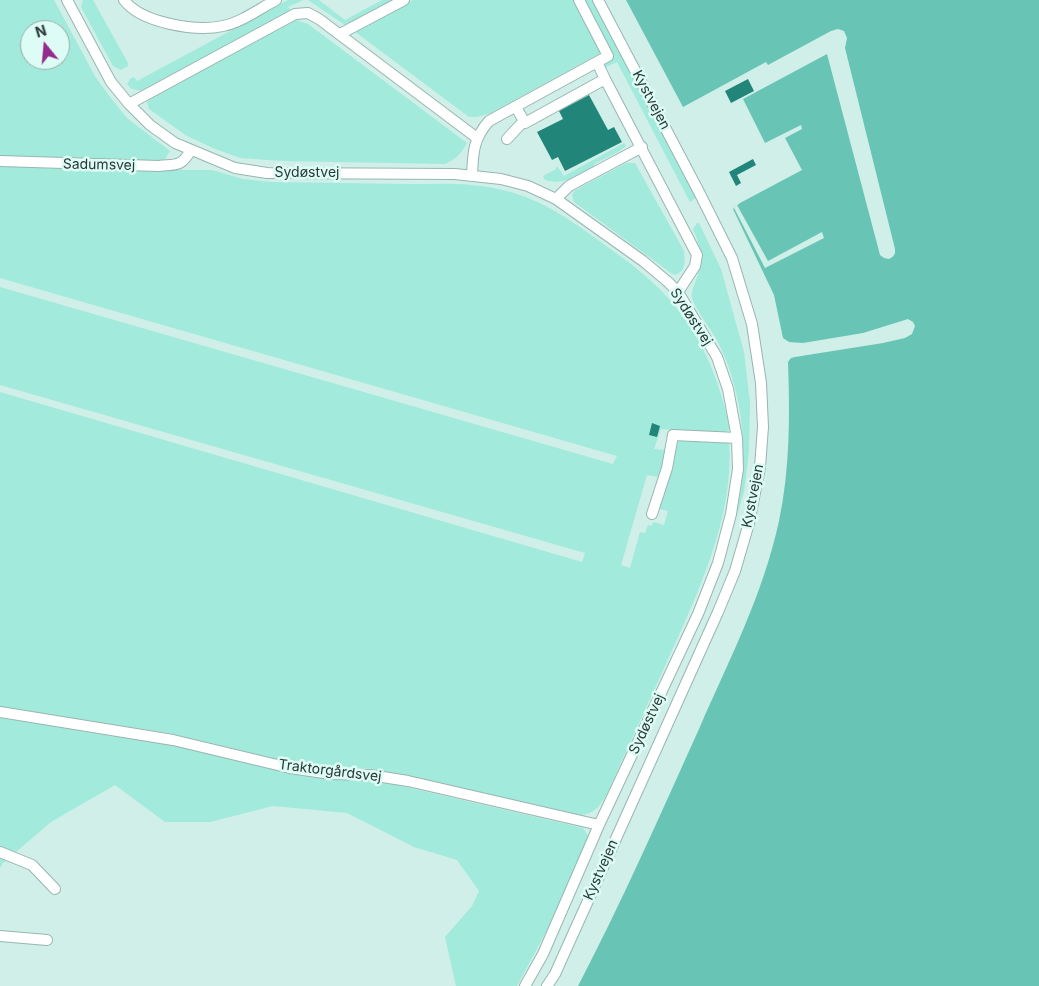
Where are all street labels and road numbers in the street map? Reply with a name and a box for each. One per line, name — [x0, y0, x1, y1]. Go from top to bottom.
street label: Kystvejen — [628, 68, 674, 132]
street label: Sadumsvej — [63, 156, 135, 174]
street label: Sydøstvej — [275, 165, 339, 181]
street label: Sydøstvej — [666, 285, 716, 349]
street label: Kystvejen — [739, 463, 767, 529]
street label: Sydøstvej — [626, 691, 668, 757]
street label: Traktorgårdsvej — [278, 756, 382, 786]
street label: Kystvejen — [580, 837, 622, 903]

